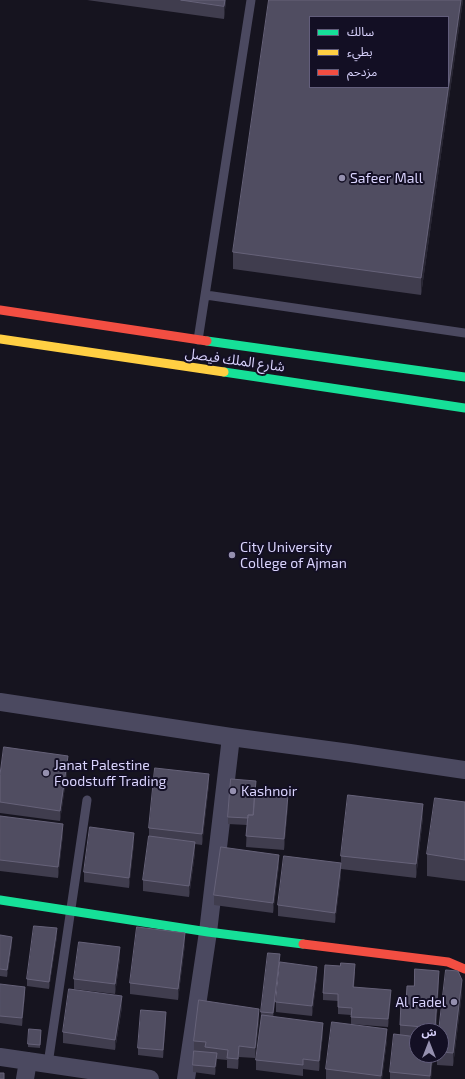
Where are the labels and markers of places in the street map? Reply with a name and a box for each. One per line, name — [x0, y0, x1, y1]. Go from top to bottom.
place label: Safeer Mall — [350, 170, 423, 186]
marker: Safeer Mall — [337, 173, 347, 183]
place label: City University College of Ajman — [240, 539, 347, 572]
marker: City University College of Ajman — [227, 550, 237, 560]
place label: Janat Palestine Foodstuff Trading — [54, 757, 166, 790]
marker: Janat Palestine Foodstuff Trading — [41, 768, 51, 778]
place label: Kashnoir — [241, 783, 297, 799]
marker: Kashnoir — [228, 786, 238, 796]
place label: Al Fadel — [395, 994, 446, 1010]
marker: Al Fadel — [449, 997, 459, 1007]

